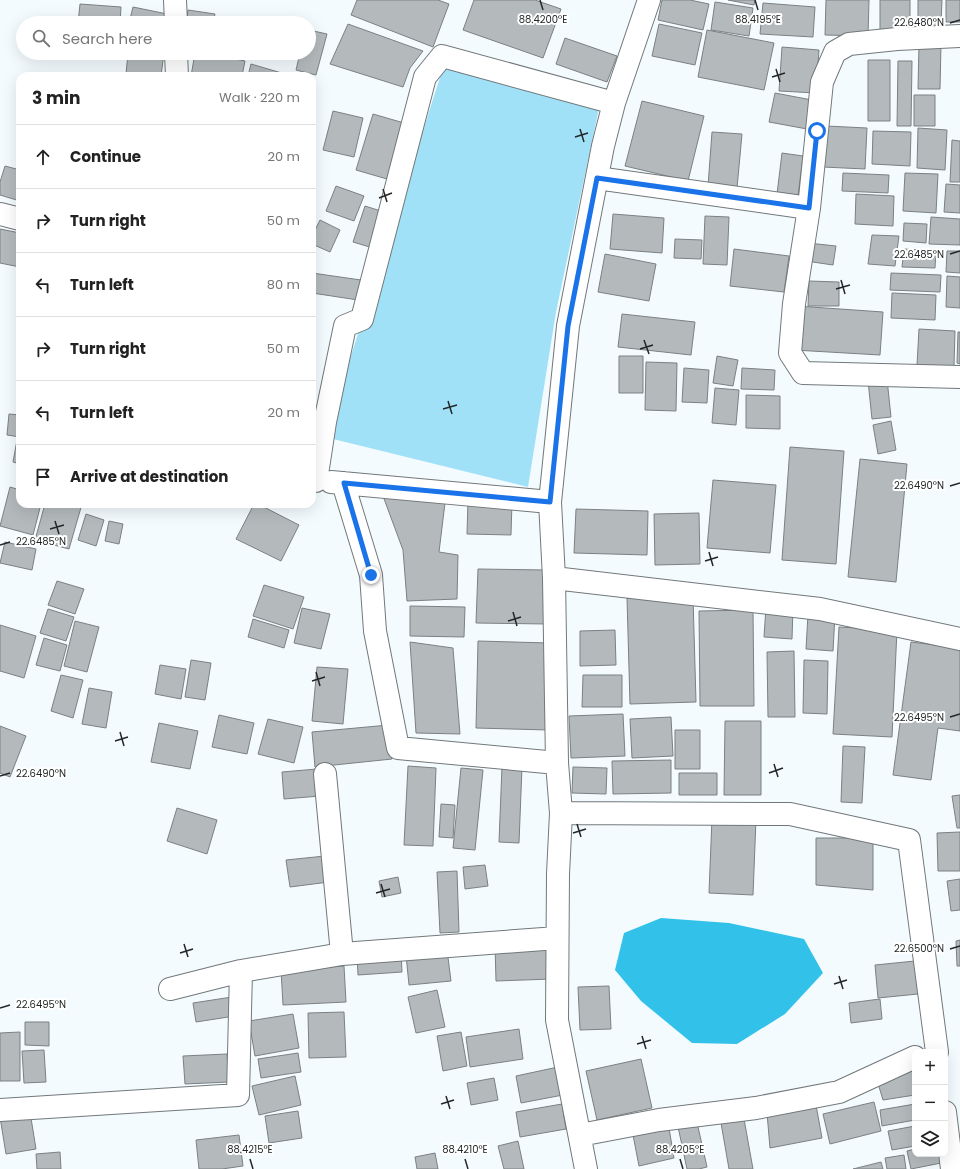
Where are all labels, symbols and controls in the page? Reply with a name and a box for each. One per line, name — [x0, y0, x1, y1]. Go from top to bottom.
text: 88.4200°E — [519, 12, 567, 27]
text: 88.4195°E — [735, 12, 781, 27]
text: 22.6480°N — [894, 15, 944, 30]
search box — [16, 16, 316, 60]
icon: search — [30, 27, 52, 49]
text: Search here — [62, 28, 152, 49]
text: 3 min — [32, 86, 80, 110]
text: Walk · 220 m — [219, 88, 300, 107]
route start — [808, 122, 826, 140]
icon: ahead — [32, 146, 54, 168]
text: Continue — [70, 146, 141, 167]
text: 20 m — [267, 147, 300, 166]
icon: right — [32, 210, 54, 232]
text: Turn right — [70, 210, 146, 231]
text: 50 m — [267, 211, 300, 230]
text: 22.6485°N — [894, 247, 944, 262]
icon: left — [32, 274, 54, 296]
text: Turn left — [70, 274, 134, 295]
text: 80 m — [267, 275, 300, 294]
icon: right — [32, 338, 54, 360]
text: Turn right — [70, 338, 146, 359]
text: 50 m — [267, 339, 300, 358]
icon: left — [32, 402, 54, 424]
text: Turn left — [70, 402, 134, 423]
text: 20 m — [267, 403, 300, 422]
icon: arrive — [32, 466, 54, 488]
text: Arrive at destination — [70, 466, 228, 487]
text: 22.6490°N — [894, 478, 944, 493]
text: 22.6485°N — [16, 534, 66, 549]
route end — [362, 566, 380, 584]
text: 22.6495°N — [894, 710, 944, 725]
text: 22.6490°N — [16, 766, 66, 781]
text: 22.6500°N — [894, 941, 944, 956]
text: 22.6495°N — [16, 997, 66, 1012]
map controls — [912, 1049, 948, 1157]
button: + — [912, 1049, 948, 1085]
button: − — [912, 1085, 948, 1121]
button: layers — [912, 1121, 948, 1157]
text: 88.4215°E — [227, 1142, 273, 1157]
text: 88.4210°E — [442, 1142, 488, 1157]
text: 88.4205°E — [656, 1142, 704, 1157]

